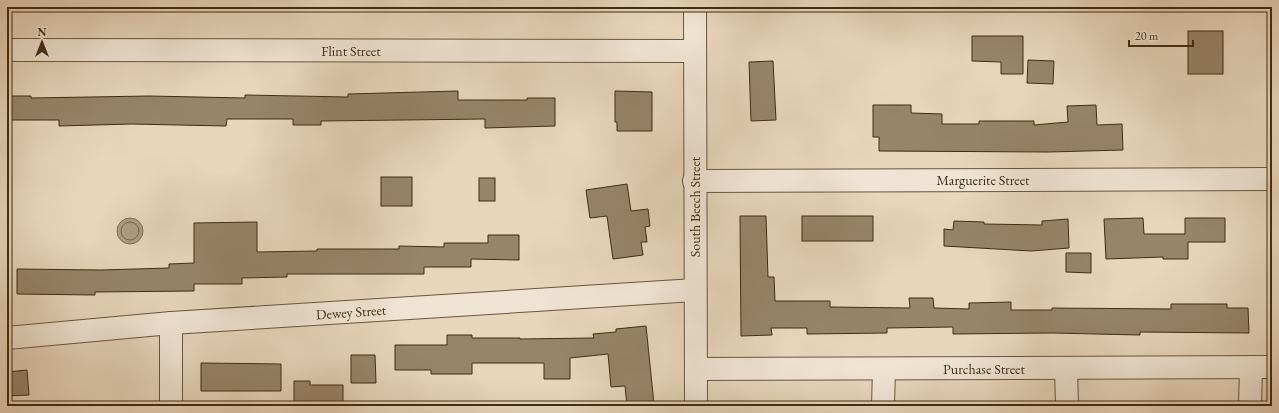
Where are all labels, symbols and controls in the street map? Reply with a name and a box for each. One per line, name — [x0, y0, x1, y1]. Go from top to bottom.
north arrow — [22, 22, 62, 62]
scale bar — [1129, 22, 1193, 48]
text: N — [38, 25, 47, 39]
text: 20 m — [1135, 28, 1159, 44]
street label: Flint Street — [321, 42, 381, 60]
street label: South Beech Street — [686, 156, 704, 257]
street label: Marguerite Street — [936, 171, 1030, 189]
street label: Dewey Street — [315, 301, 387, 323]
street label: Purchase Street — [943, 360, 1026, 378]

